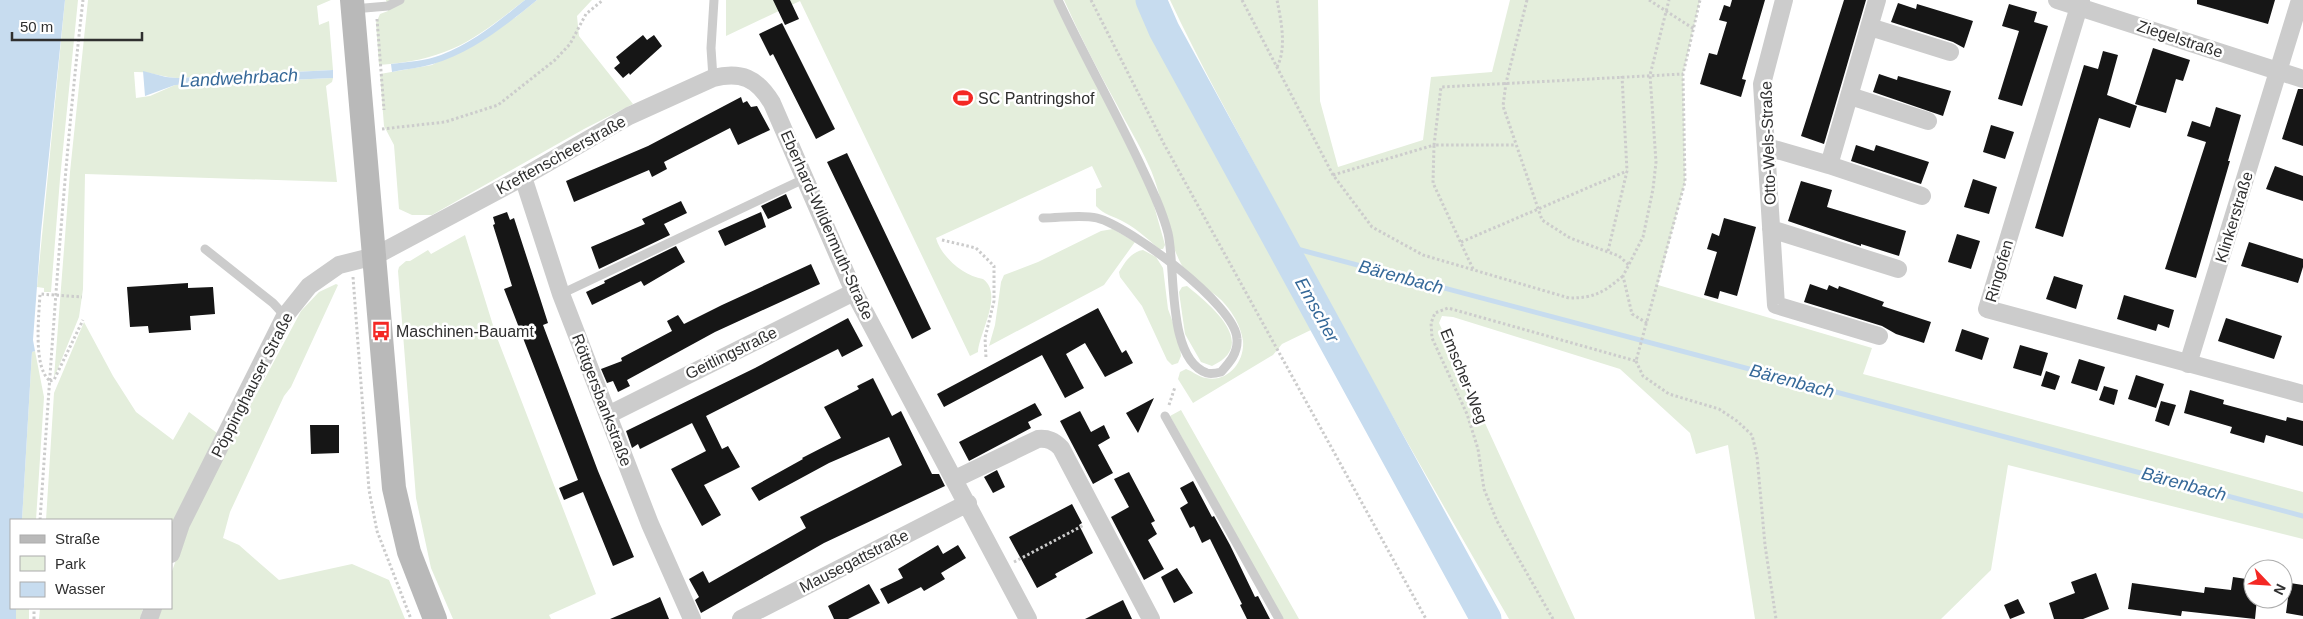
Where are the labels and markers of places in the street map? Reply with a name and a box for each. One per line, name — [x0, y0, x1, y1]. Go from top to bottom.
sports icon: SC Pantringshof — [952, 87, 974, 109]
place label: SC Pantringshof — [978, 90, 1095, 107]
bus stop icon: Maschinen-Bauamt — [370, 320, 392, 342]
place label: Maschinen-Bauamt — [396, 323, 534, 340]

